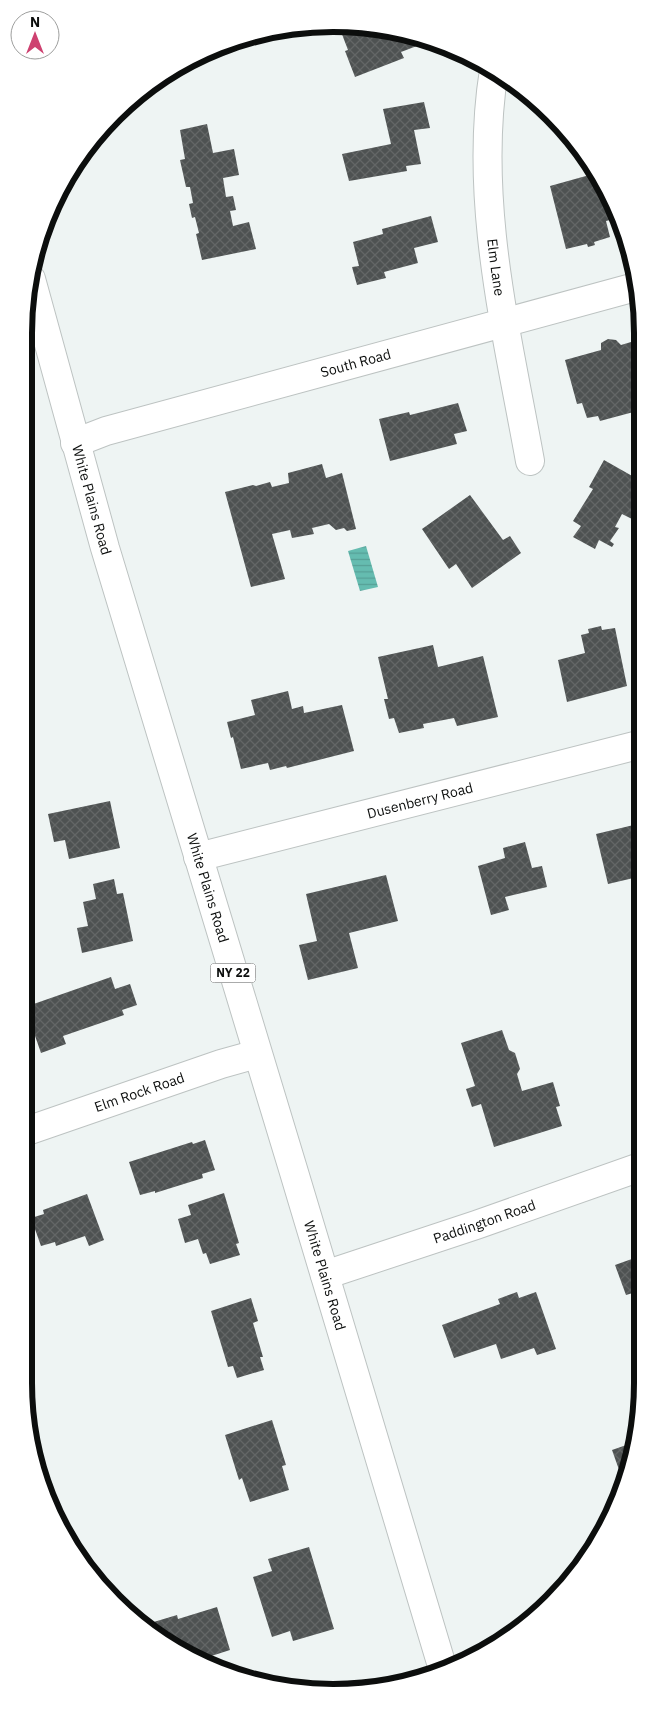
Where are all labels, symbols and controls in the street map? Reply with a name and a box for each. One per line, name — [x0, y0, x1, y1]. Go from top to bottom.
north arrow — [10, 10, 60, 60]
text: N — [30, 13, 40, 31]
street label: Elm Lane — [483, 238, 509, 297]
street label: South Road — [318, 345, 393, 381]
street label: White Plains Road — [68, 443, 116, 557]
street label: Dusenberry Road — [365, 778, 475, 823]
street label: White Plains Road — [183, 831, 233, 945]
road number: NY 22 — [210, 964, 256, 982]
street label: Elm Rock Road — [92, 1068, 187, 1116]
street label: Paddington Road — [431, 1196, 538, 1248]
street label: White Plains Road — [300, 1219, 350, 1332]

